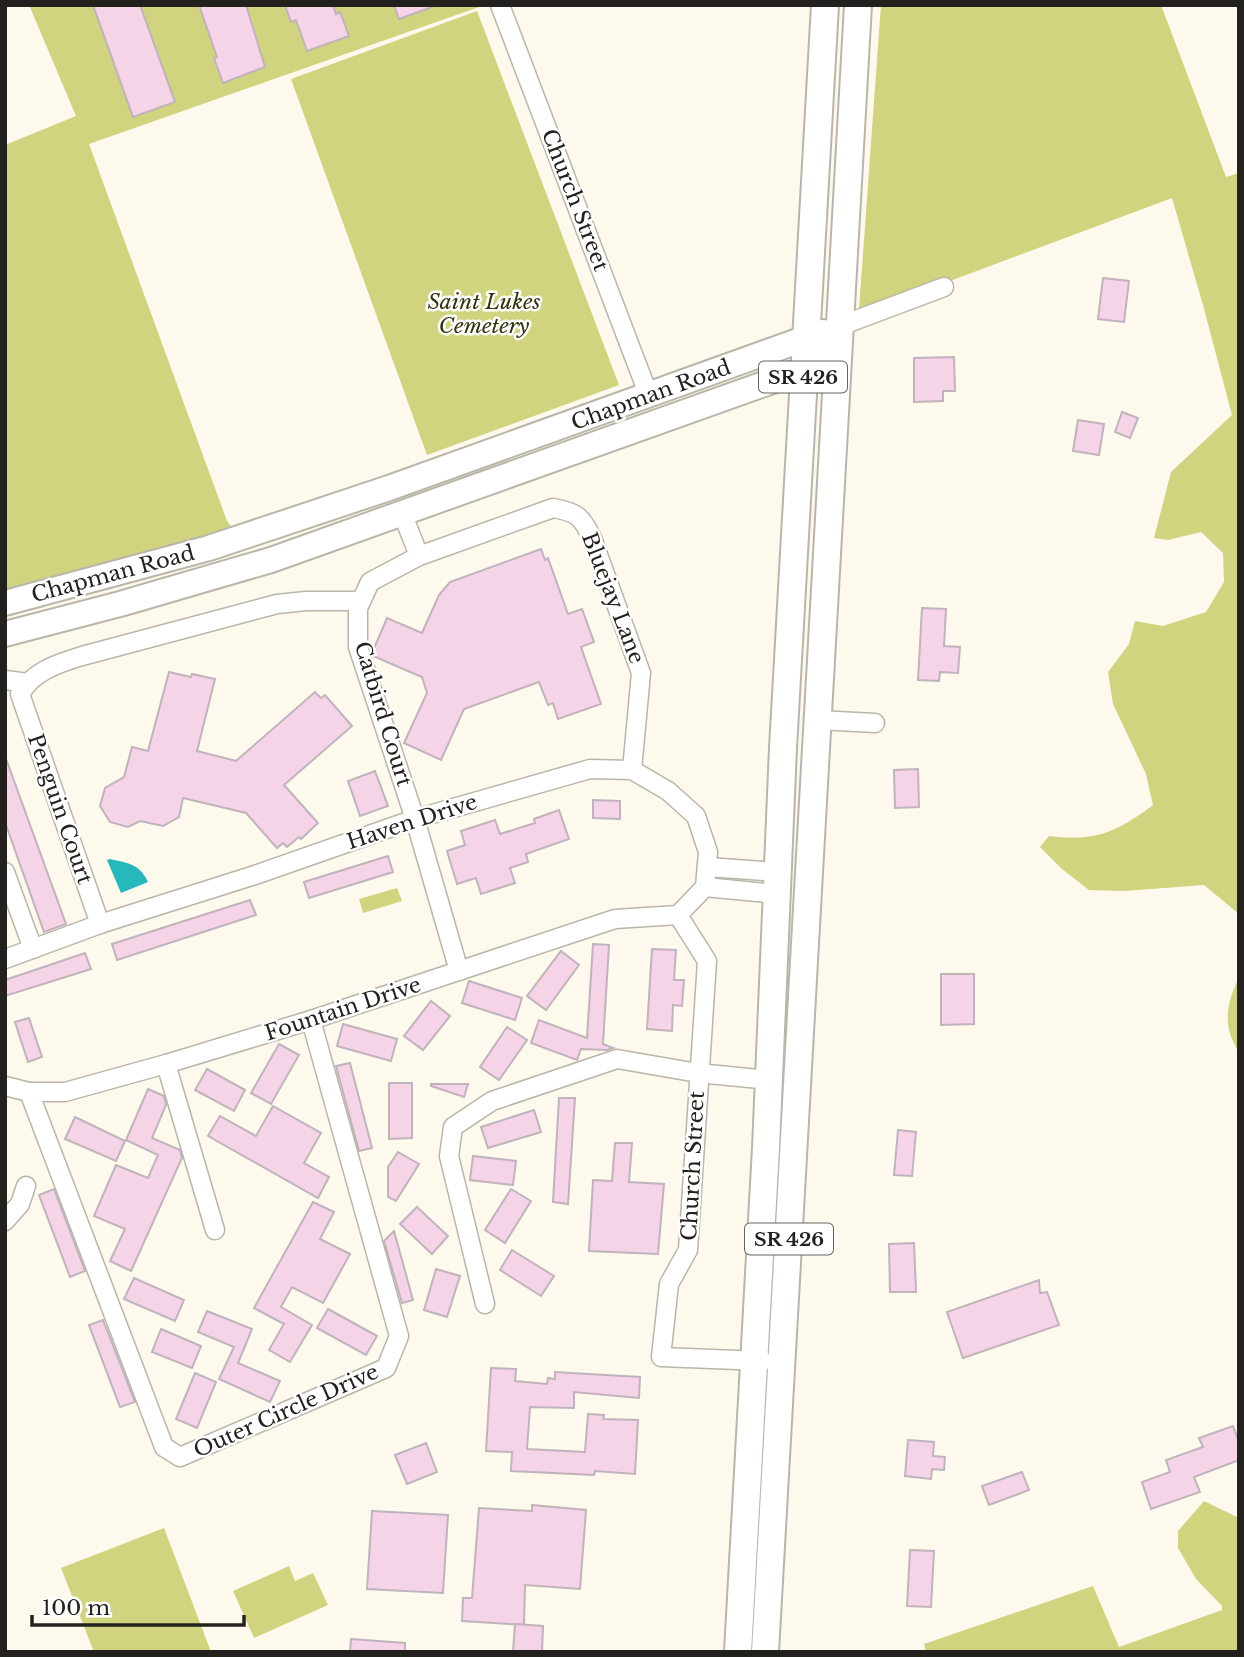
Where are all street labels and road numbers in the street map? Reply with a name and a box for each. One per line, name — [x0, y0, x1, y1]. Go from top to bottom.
street label: Church Street — [536, 125, 614, 275]
street label: Chapman Road — [568, 354, 734, 436]
road number: SR 426 — [759, 362, 847, 392]
street label: Bluejay Lane — [576, 529, 650, 667]
street label: Chapman Road — [29, 540, 197, 608]
street label: Catbird Court — [349, 639, 417, 790]
street label: Penguin Court — [22, 730, 98, 888]
street label: Haven Drive — [344, 789, 480, 855]
street label: Fountain Drive — [262, 971, 424, 1047]
street label: Church Street — [676, 1090, 710, 1242]
road number: SR 426 — [745, 1224, 833, 1254]
street label: Outer Circle Drive — [190, 1359, 382, 1463]

